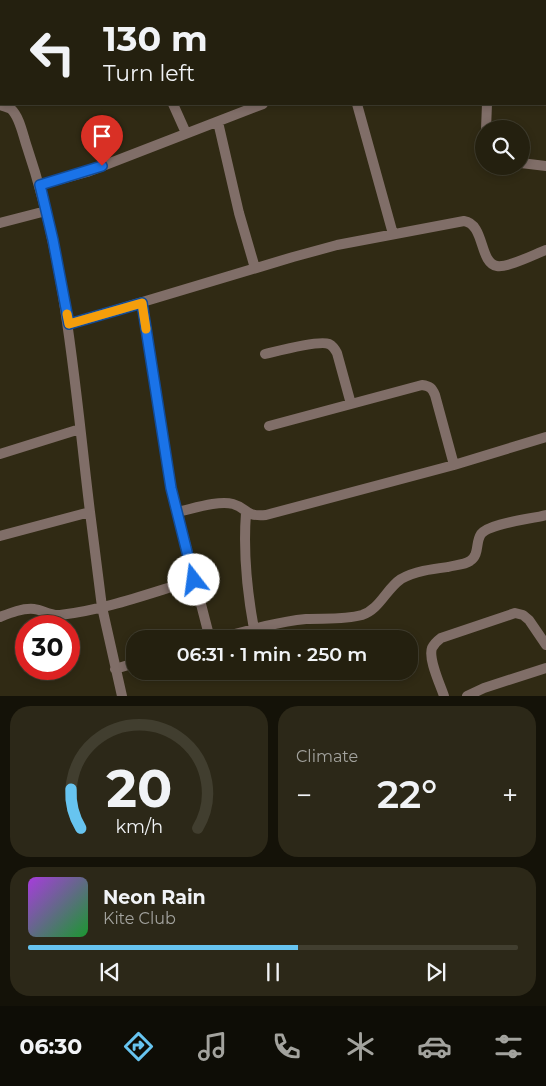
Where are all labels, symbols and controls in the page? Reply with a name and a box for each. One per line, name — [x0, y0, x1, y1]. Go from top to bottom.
text: 130 m — [103, 17, 208, 60]
icon: left — [20, 20, 85, 85]
text: Turn left — [103, 60, 195, 87]
pin — [81, 115, 123, 166]
map controls — [475, 120, 530, 175]
button: search — [475, 120, 530, 175]
icon: arrive — [88, 122, 116, 150]
position arrow — [167, 553, 219, 605]
speed limit sign: 30 — [15, 615, 80, 680]
text: 06:31 · 1 min · 250 m — [177, 643, 367, 666]
text: Climate — [296, 747, 358, 766]
text: 20 — [106, 757, 172, 820]
text: 22° — [377, 771, 437, 818]
text: − — [296, 778, 312, 812]
text: + — [502, 778, 518, 812]
text: km/h — [115, 816, 163, 837]
text: Neon Rain — [103, 886, 206, 909]
text: Kite Club — [103, 909, 176, 928]
icon: previous — [96, 958, 124, 986]
icon: pause — [259, 958, 287, 986]
icon: next — [422, 958, 450, 986]
icon: directions — [121, 1029, 156, 1064]
icon: music — [195, 1029, 230, 1064]
icon: phone — [269, 1029, 304, 1064]
icon: climate — [343, 1029, 378, 1064]
icon: car — [417, 1029, 452, 1064]
icon: filters — [491, 1029, 526, 1064]
text: 06:30 — [20, 1033, 82, 1060]

